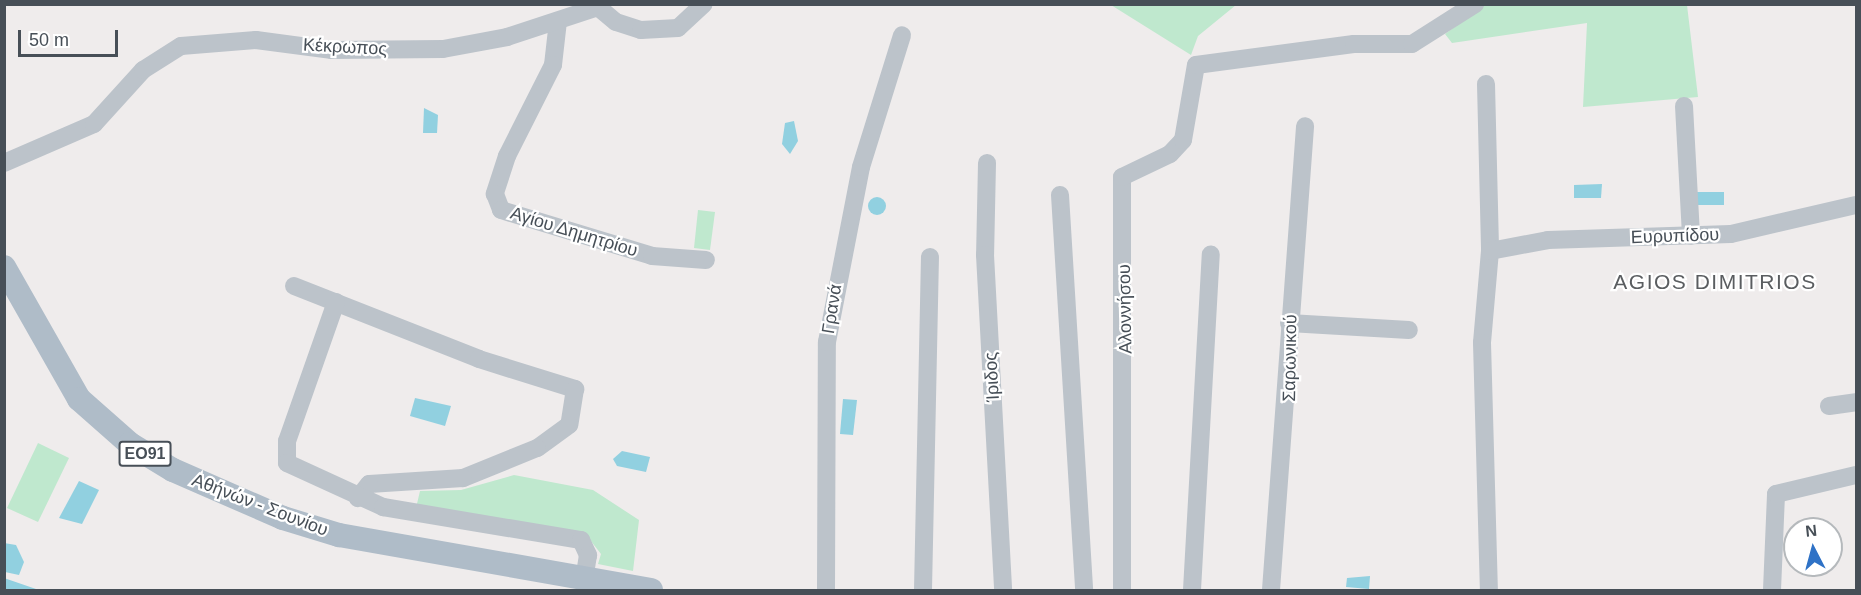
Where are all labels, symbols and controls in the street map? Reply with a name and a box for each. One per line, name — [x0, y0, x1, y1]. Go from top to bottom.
scale bar — [21, 18, 122, 56]
text: 50 m — [29, 30, 69, 50]
street label: Κέκρωπος — [303, 34, 387, 60]
street label: Αγίου Δημητρίου — [507, 202, 641, 262]
street label: Ευρυπίδου — [1631, 224, 1719, 248]
street label: Αλοννήσου — [1113, 264, 1137, 354]
district label: AGIOS DIMITRIOS — [1613, 269, 1817, 295]
street label: Γρανά — [817, 283, 847, 335]
street label: Σαρωνικού — [1278, 314, 1302, 402]
street label: Ίριδος — [980, 352, 1004, 402]
road number: ΕΟ91 — [118, 441, 172, 467]
street label: Αθήνών - Σουνίου — [189, 469, 331, 541]
north arrow — [1783, 517, 1843, 577]
text: N — [1805, 522, 1818, 540]

